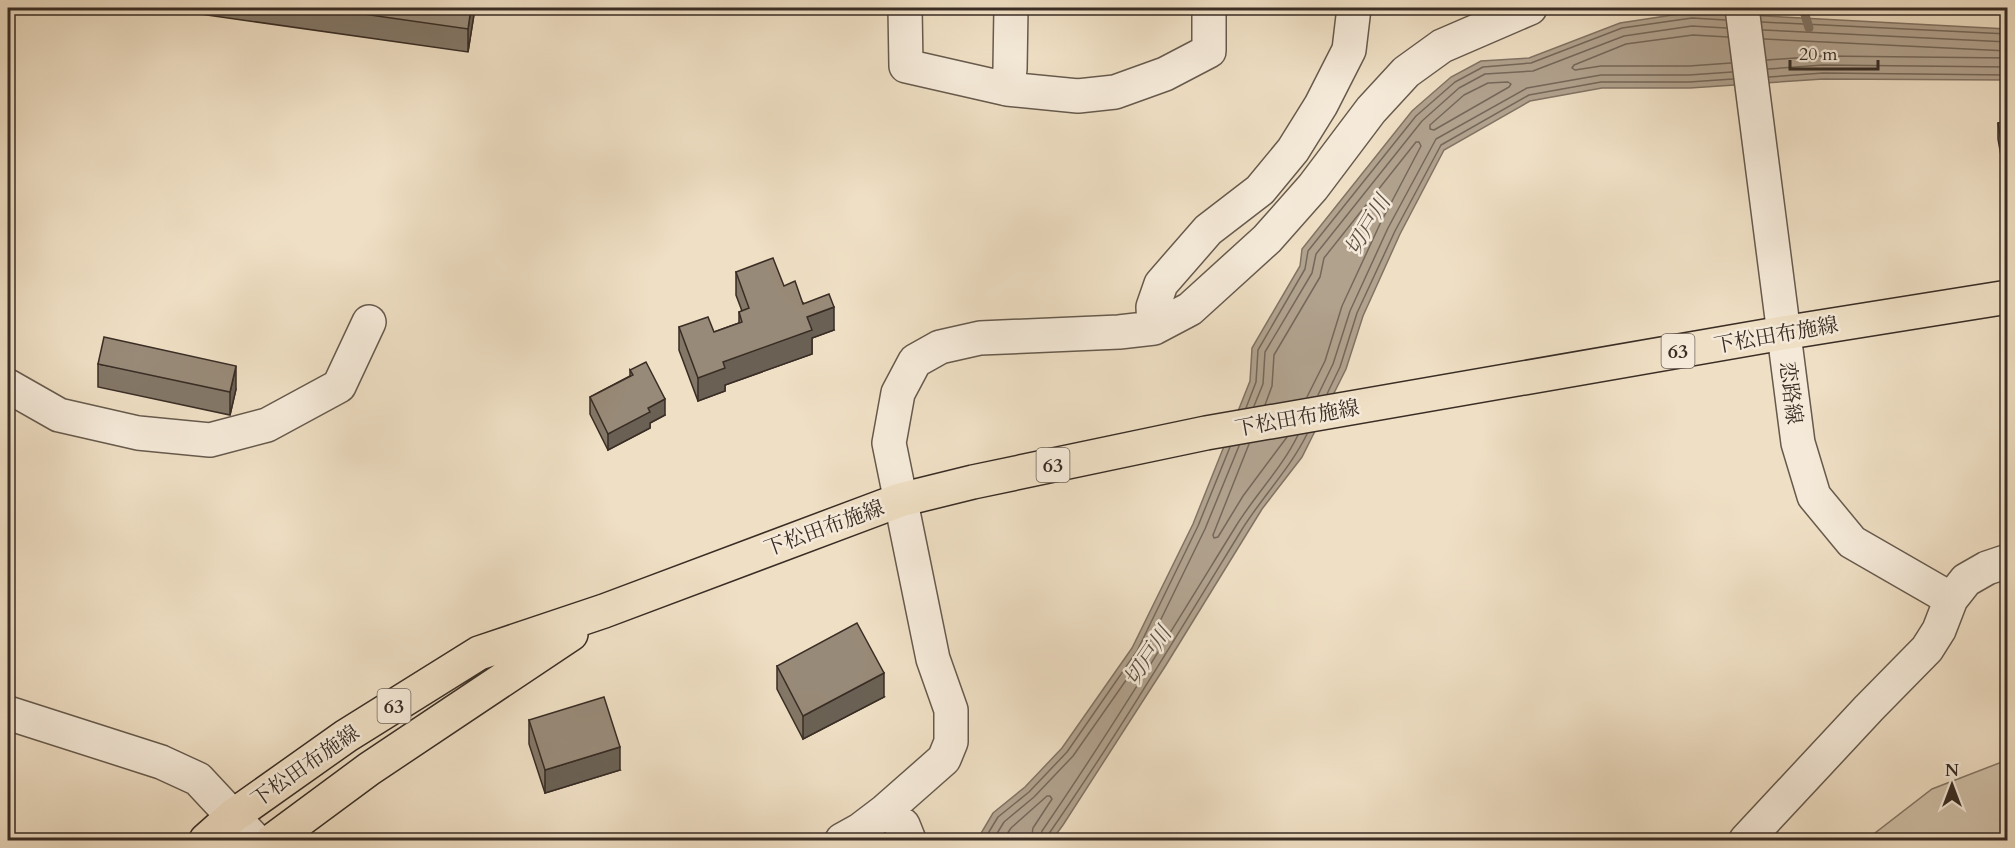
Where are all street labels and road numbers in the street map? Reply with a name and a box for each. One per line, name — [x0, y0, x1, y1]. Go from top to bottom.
street label: 下松田布施線 — [1712, 310, 1841, 361]
road number: 63 — [1662, 334, 1694, 368]
street label: 恋路線 — [1772, 360, 1809, 426]
street label: 下松田布施線 — [1233, 393, 1362, 444]
road number: 63 — [1036, 448, 1070, 482]
street label: 下松田布施線 — [760, 493, 888, 564]
road number: 63 — [378, 689, 410, 723]
street label: 下松田布施線 — [245, 718, 365, 814]

